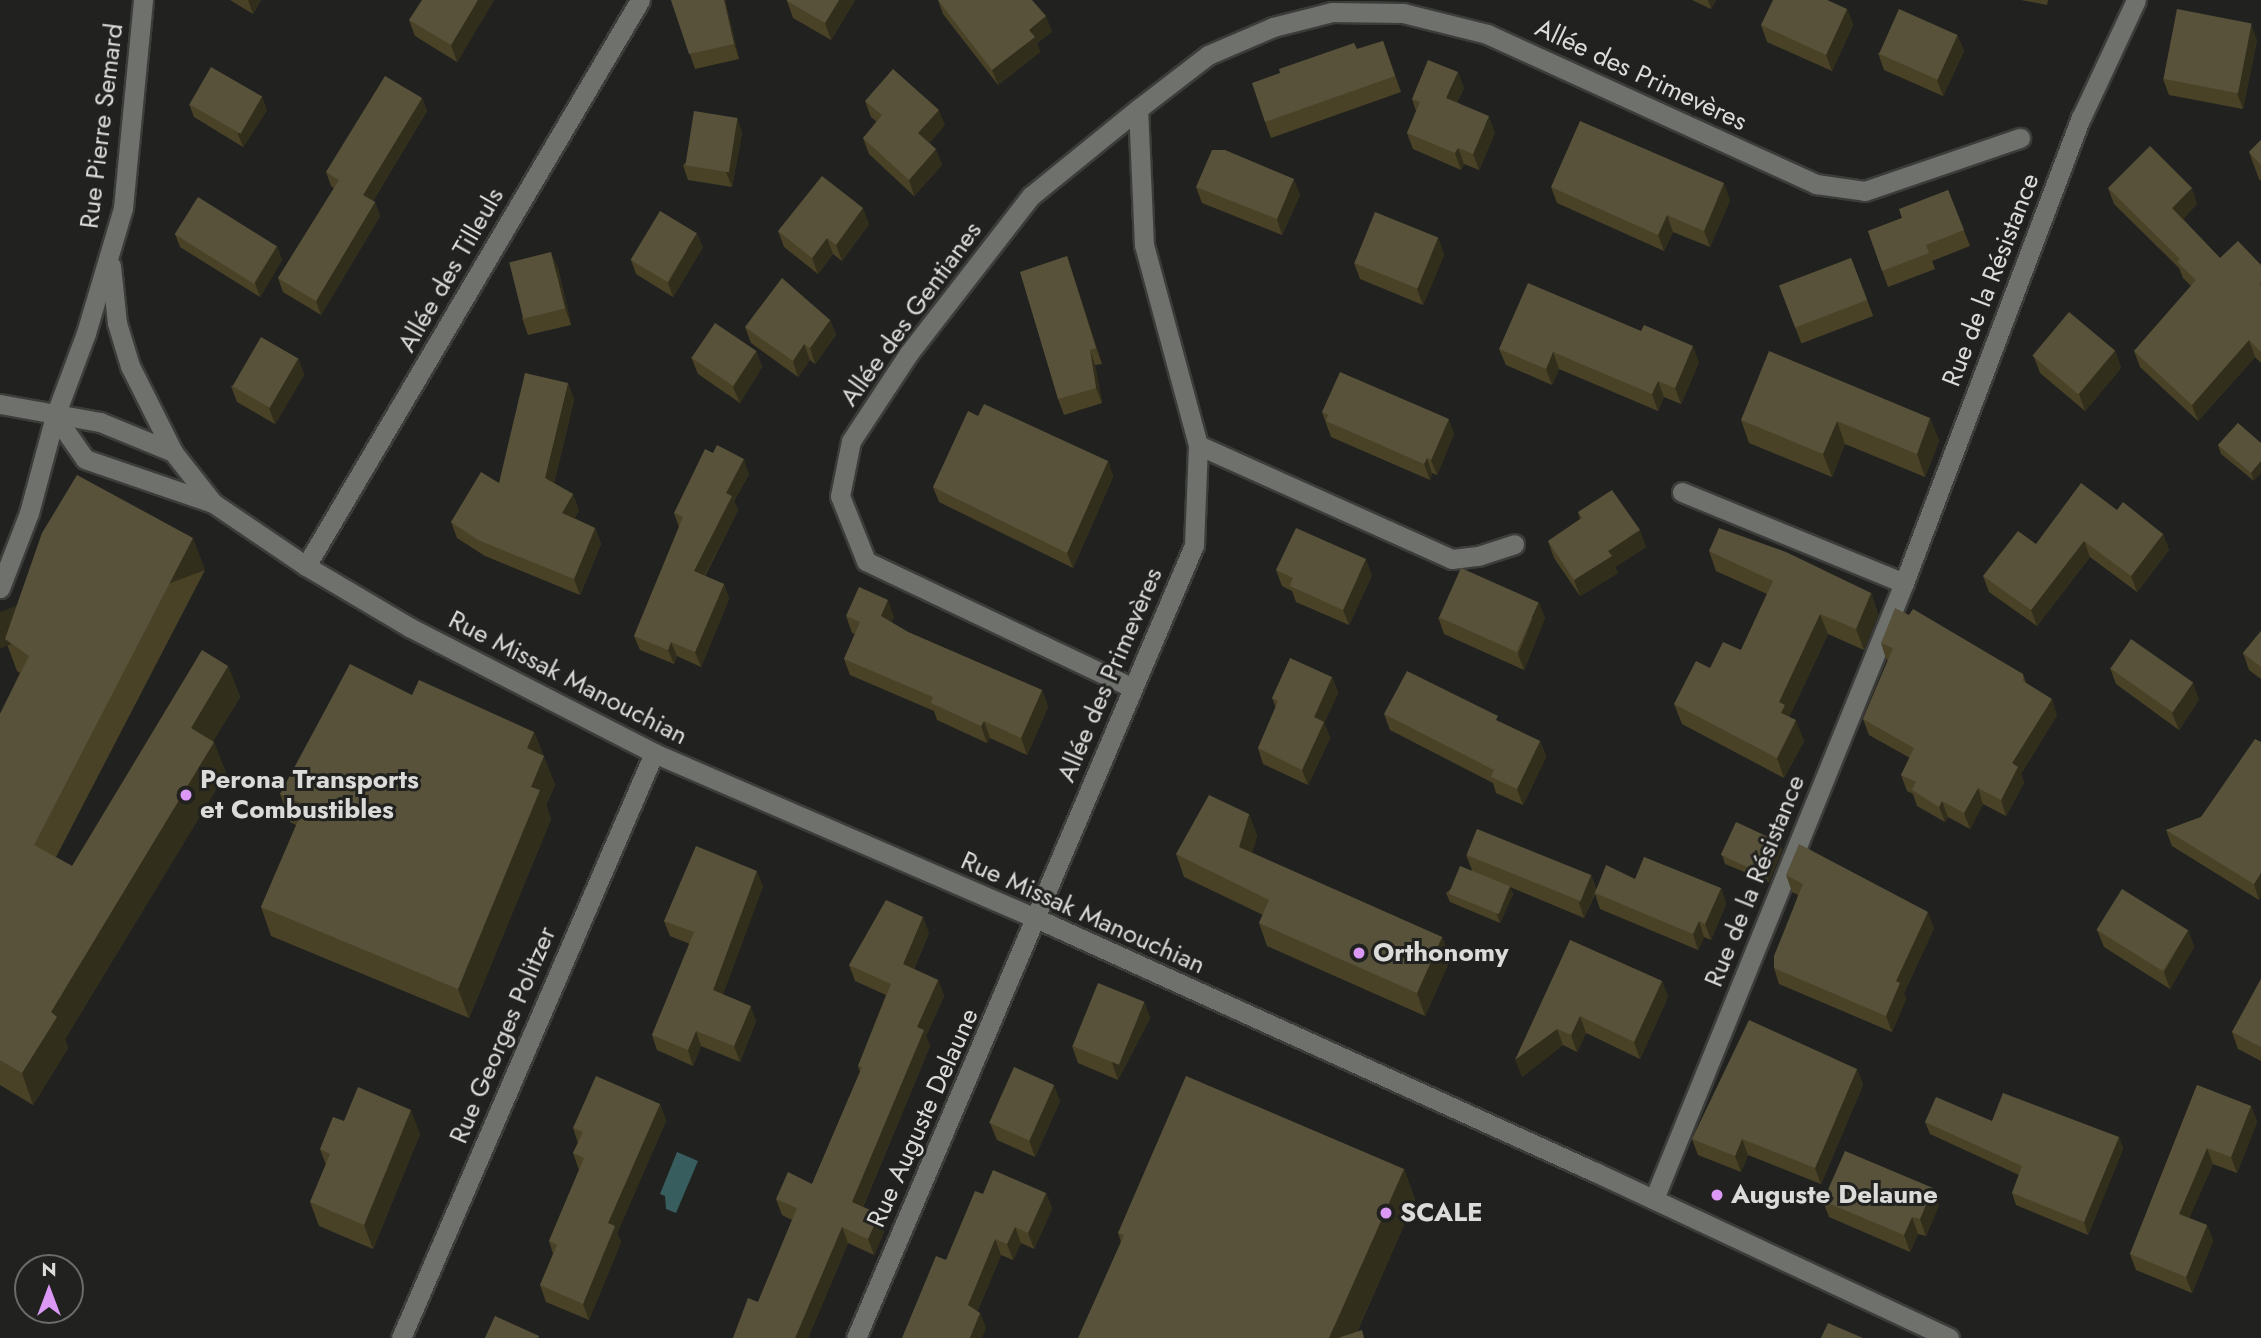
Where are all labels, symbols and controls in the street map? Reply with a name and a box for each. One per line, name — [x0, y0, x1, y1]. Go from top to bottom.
street label: Allée des Primevères — [1530, 12, 1752, 138]
street label: Rue Pierre Semard — [74, 22, 130, 230]
street label: Rue de la Résistance — [1936, 169, 2046, 391]
street label: Allée des Tilleuls — [391, 182, 511, 358]
street label: Allée des Gentianes — [834, 216, 988, 412]
street label: Allée des Primevères — [1051, 563, 1169, 787]
street label: Rue Missak Manouchian — [443, 604, 693, 752]
place label: Perona Transports et Combustibles — [200, 764, 419, 826]
street label: Rue de la Résistance — [1698, 771, 1812, 991]
marker: Perona Transports et Combustibles — [178, 787, 194, 803]
street label: Rue Missak Manouchian — [956, 845, 1210, 981]
street label: Rue Georges Politzer — [443, 922, 563, 1148]
place label: Orthonomy — [1373, 937, 1508, 969]
marker: Orthonomy — [1351, 945, 1367, 961]
street label: Rue Auguste Delaune — [861, 1004, 985, 1232]
place label: Auguste Delaune — [1731, 1179, 1938, 1211]
marker: Auguste Delaune — [1709, 1187, 1725, 1203]
place label: SCALE — [1400, 1197, 1483, 1229]
marker: SCALE — [1378, 1205, 1394, 1221]
north arrow — [14, 1254, 84, 1324]
text: N — [41, 1256, 57, 1283]

